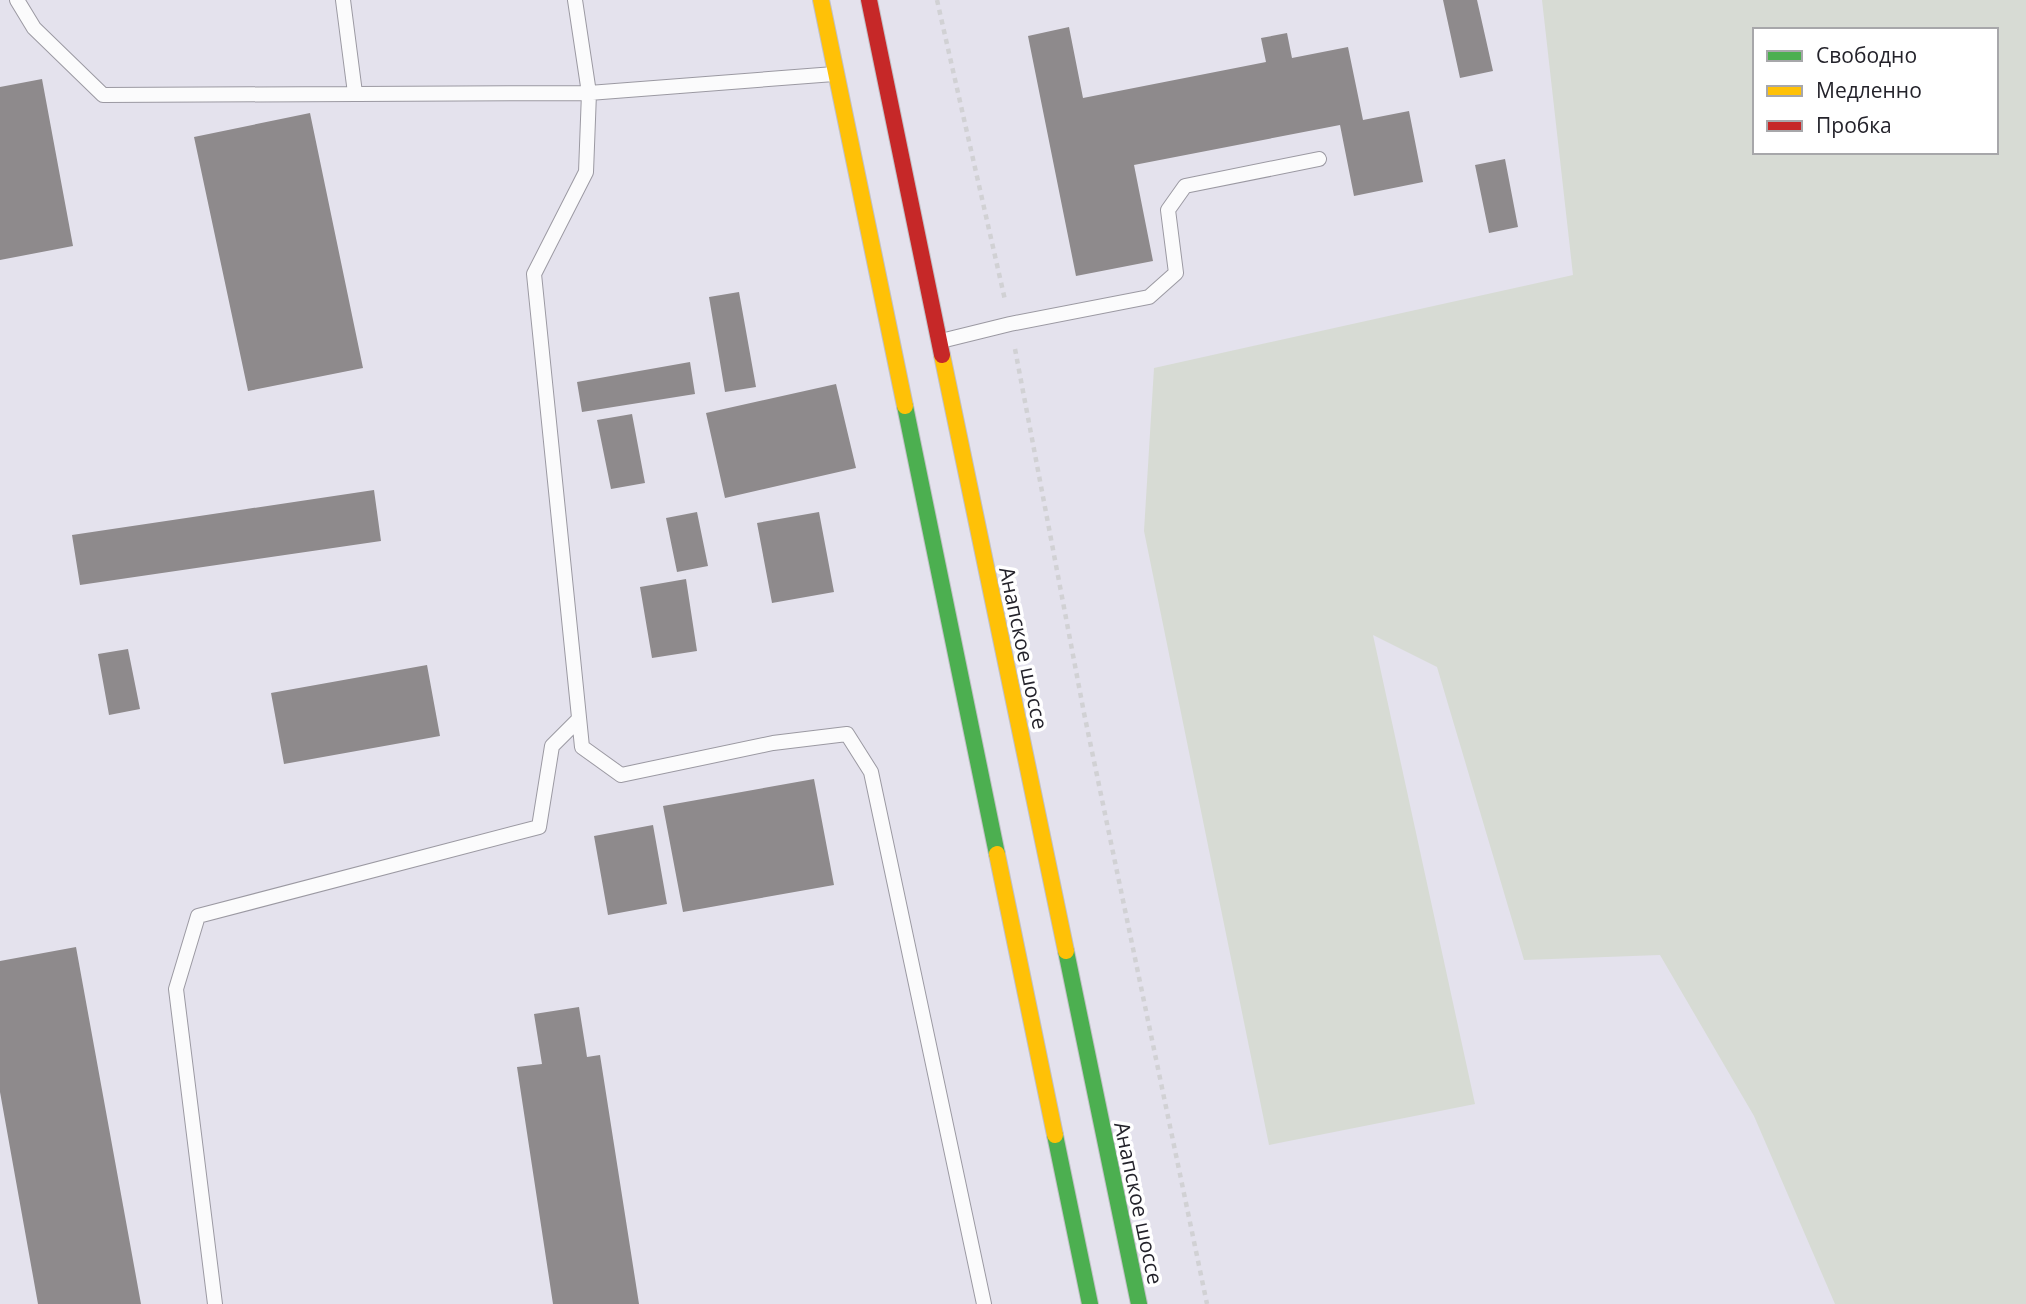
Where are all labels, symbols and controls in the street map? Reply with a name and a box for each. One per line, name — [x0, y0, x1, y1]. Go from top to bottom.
legend — [1753, 28, 1998, 154]
text: Свободно — [1816, 41, 1917, 69]
text: Медленно — [1816, 76, 1922, 104]
text: Пробка — [1816, 111, 1892, 139]
street label: Анапское шоссе — [993, 564, 1055, 732]
street label: Анапское шоссе — [1108, 1119, 1170, 1287]

